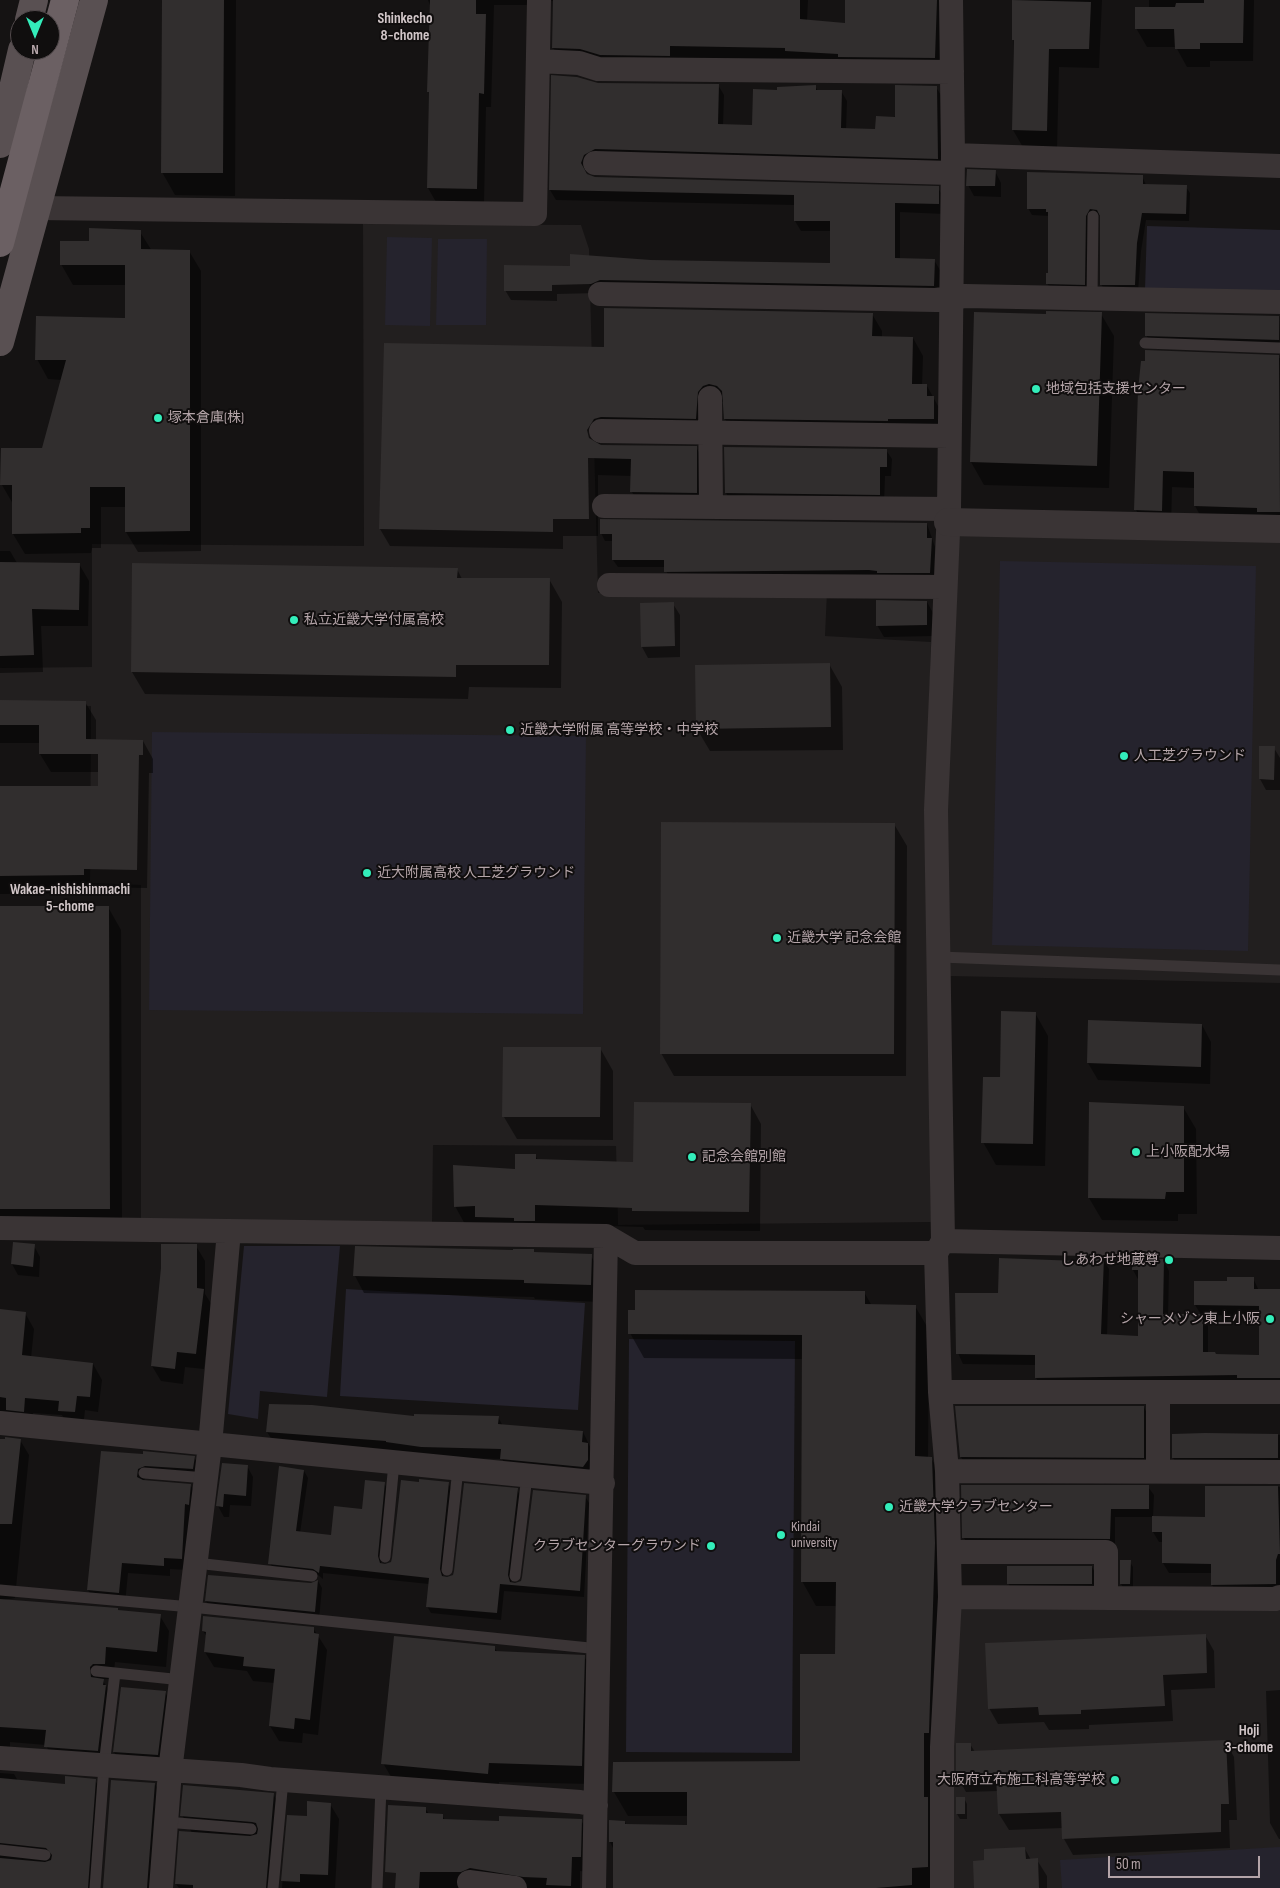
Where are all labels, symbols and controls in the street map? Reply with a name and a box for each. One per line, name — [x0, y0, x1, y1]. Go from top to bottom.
north arrow — [10, 10, 60, 60]
district label: Shinkecho 8-chome — [377, 10, 433, 45]
text: N — [31, 41, 39, 58]
place label: 地域包括支援センター — [1046, 381, 1186, 397]
marker: 地域包括支援センター — [1030, 383, 1042, 395]
place label: 塚本倉庫(株) — [168, 410, 244, 426]
marker: 塚本倉庫(株) — [152, 412, 164, 424]
place label: 私立近畿大学付属高校 — [304, 612, 444, 628]
marker: 私立近畿大学付属高校 — [288, 614, 300, 626]
place label: 近畿大学附属 高等学校・中学校 — [520, 722, 718, 738]
marker: 近畿大学附属 高等学校・中学校 — [504, 724, 516, 736]
place label: 人工芝グラウンド — [1134, 748, 1246, 764]
marker: 人工芝グラウンド — [1118, 750, 1130, 762]
place label: 近大附属高校 人工芝グラウンド — [377, 865, 575, 881]
marker: 近大附属高校 人工芝グラウンド — [361, 867, 373, 879]
district label: Wakae-nishishinmachi 5-chome — [10, 881, 130, 916]
place label: 近畿大学 記念会館 — [787, 930, 901, 946]
marker: 近畿大学 記念会館 — [771, 932, 783, 944]
place label: 上小阪配水場 — [1146, 1144, 1230, 1160]
marker: 上小阪配水場 — [1130, 1146, 1142, 1158]
place label: 記念会館別館 — [702, 1149, 786, 1165]
marker: 記念会館別館 — [686, 1151, 698, 1163]
place label: しあわせ地蔵尊 — [1061, 1252, 1159, 1268]
marker: しあわせ地蔵尊 — [1163, 1254, 1175, 1266]
place label: シャーメゾン東上小阪 — [1120, 1311, 1260, 1327]
marker: シャーメゾン東上小阪 — [1264, 1313, 1276, 1325]
place label: 近畿大学クラブセンター — [899, 1499, 1053, 1515]
marker: 近畿大学クラブセンター — [883, 1501, 895, 1513]
place label: Kindai university — [791, 1519, 838, 1551]
marker: Kindai university — [775, 1529, 787, 1541]
place label: クラブセンターグラウンド — [533, 1538, 701, 1554]
marker: クラブセンターグラウンド — [705, 1540, 717, 1552]
district label: Hoji 3-chome — [1225, 1722, 1273, 1757]
place label: 大阪府立布施工科高等学校 — [937, 1772, 1105, 1788]
marker: 大阪府立布施工科高等学校 — [1109, 1774, 1121, 1786]
scale bar — [1110, 1846, 1262, 1878]
text: 50 m — [1116, 1855, 1141, 1874]

